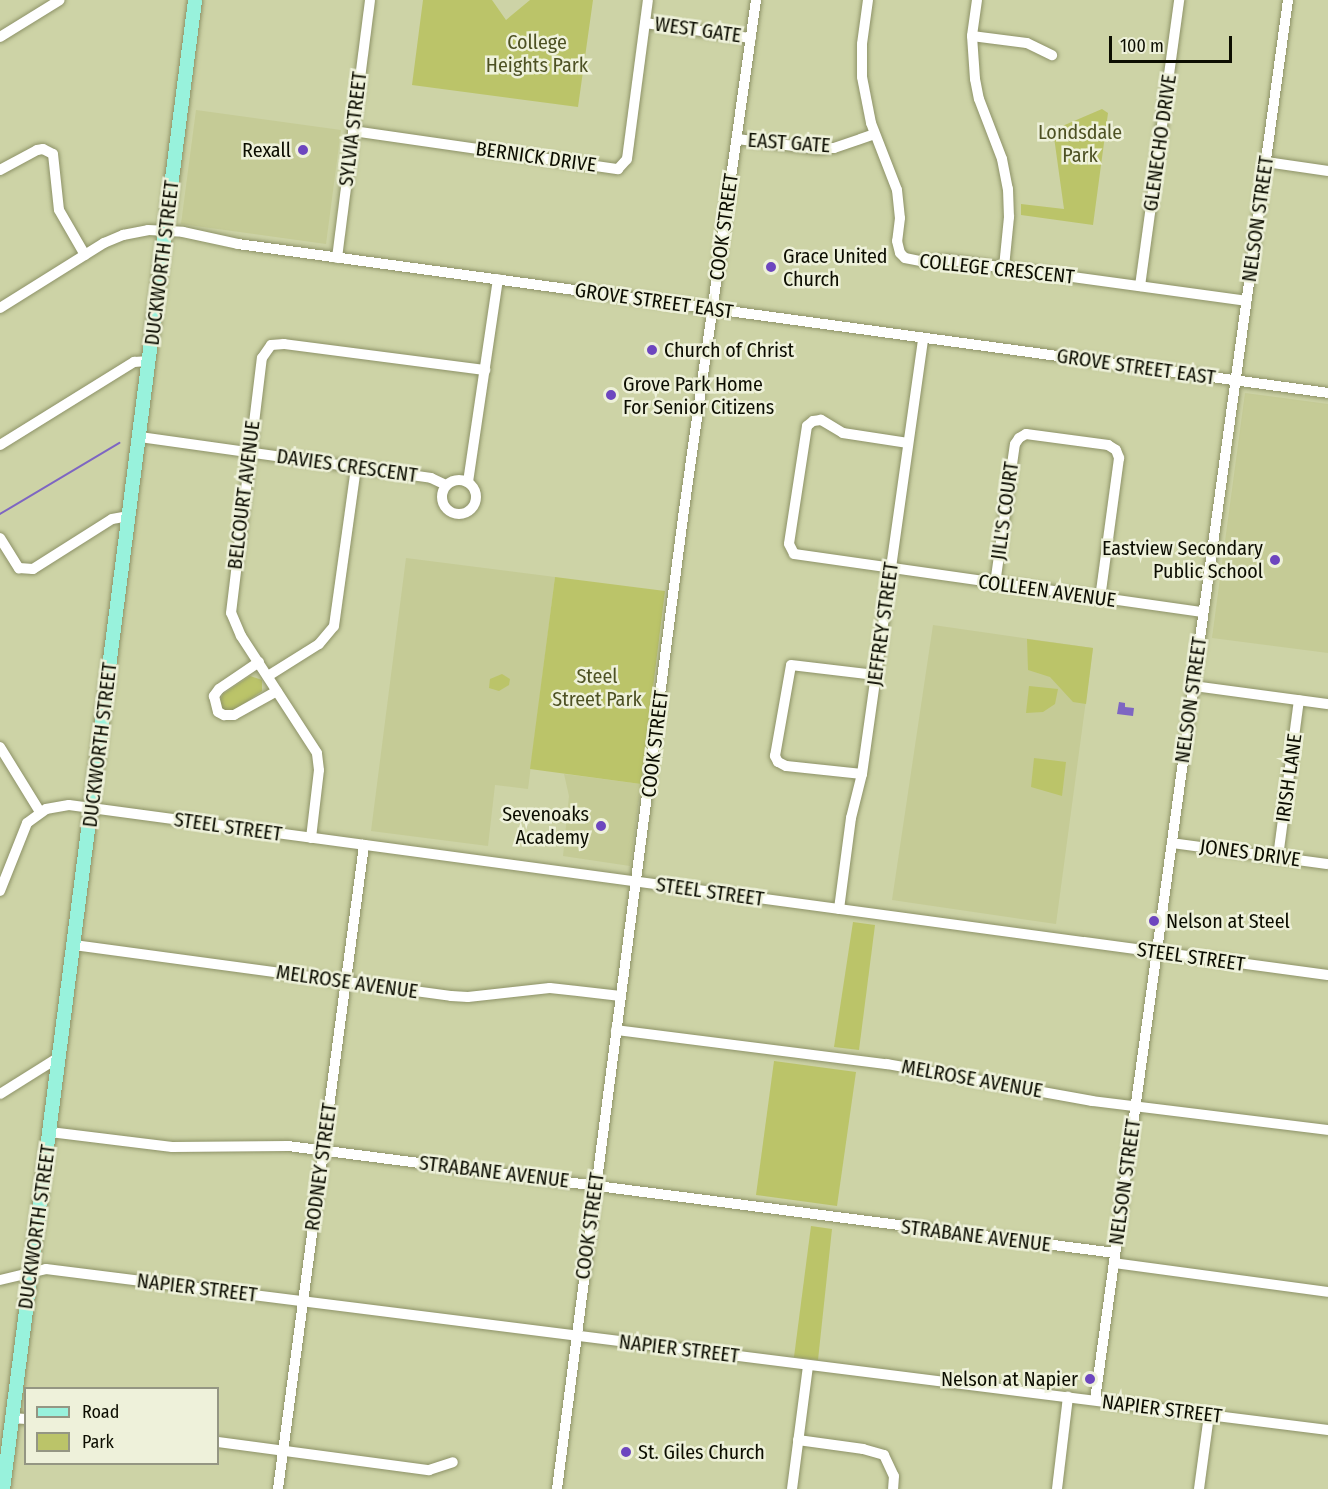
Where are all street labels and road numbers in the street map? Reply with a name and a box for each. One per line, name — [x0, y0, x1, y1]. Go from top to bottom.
street label: WEST GATE — [653, 12, 743, 48]
street label: SYLVIA STREET — [334, 70, 372, 188]
street label: GLENECHO DRIVE — [1139, 73, 1181, 213]
street label: EAST GATE — [747, 128, 831, 158]
street label: BERNICK DRIVE — [474, 137, 598, 177]
street label: NELSON STREET — [1237, 154, 1279, 284]
street label: COOK STREET — [705, 172, 743, 282]
street label: DUCKWORTH STREET — [140, 179, 184, 347]
street label: COLLEGE CRESCENT — [918, 249, 1076, 289]
street label: GROVE STREET EAST — [573, 278, 735, 324]
street label: GROVE STREET EAST — [1055, 344, 1217, 390]
street label: BELCOURT AVENUE — [223, 419, 265, 571]
street label: DAVIES CRESCENT — [275, 444, 419, 488]
street label: JILL'S COURT — [986, 460, 1024, 562]
street label: JEFFREY STREET — [862, 561, 904, 687]
street label: COLLEEN AVENUE — [977, 569, 1117, 613]
street label: NELSON STREET — [1170, 635, 1212, 765]
street label: DUCKWORTH STREET — [78, 661, 122, 829]
street label: COOK STREET — [637, 689, 673, 799]
street label: IRISH LANE — [1271, 732, 1307, 824]
street label: STEEL STREET — [172, 808, 284, 846]
street label: JONES DRIVE — [1198, 834, 1302, 872]
street label: STEEL STREET — [654, 873, 766, 911]
street label: STEEL STREET — [1135, 938, 1247, 976]
street label: MELROSE AVENUE — [275, 960, 419, 1004]
street label: MELROSE AVENUE — [900, 1055, 1044, 1103]
street label: RODNEY STREET — [300, 1102, 342, 1232]
street label: NELSON STREET — [1104, 1117, 1146, 1247]
street label: DUCKWORTH STREET — [14, 1143, 60, 1311]
street label: STRABANE AVENUE — [418, 1151, 570, 1193]
street label: COOK STREET — [571, 1171, 609, 1281]
street label: STRABANE AVENUE — [900, 1215, 1052, 1257]
street label: NAPIER STREET — [135, 1269, 259, 1307]
street label: NAPIER STREET — [617, 1330, 741, 1368]
street label: NAPIER STREET — [1100, 1390, 1224, 1428]

